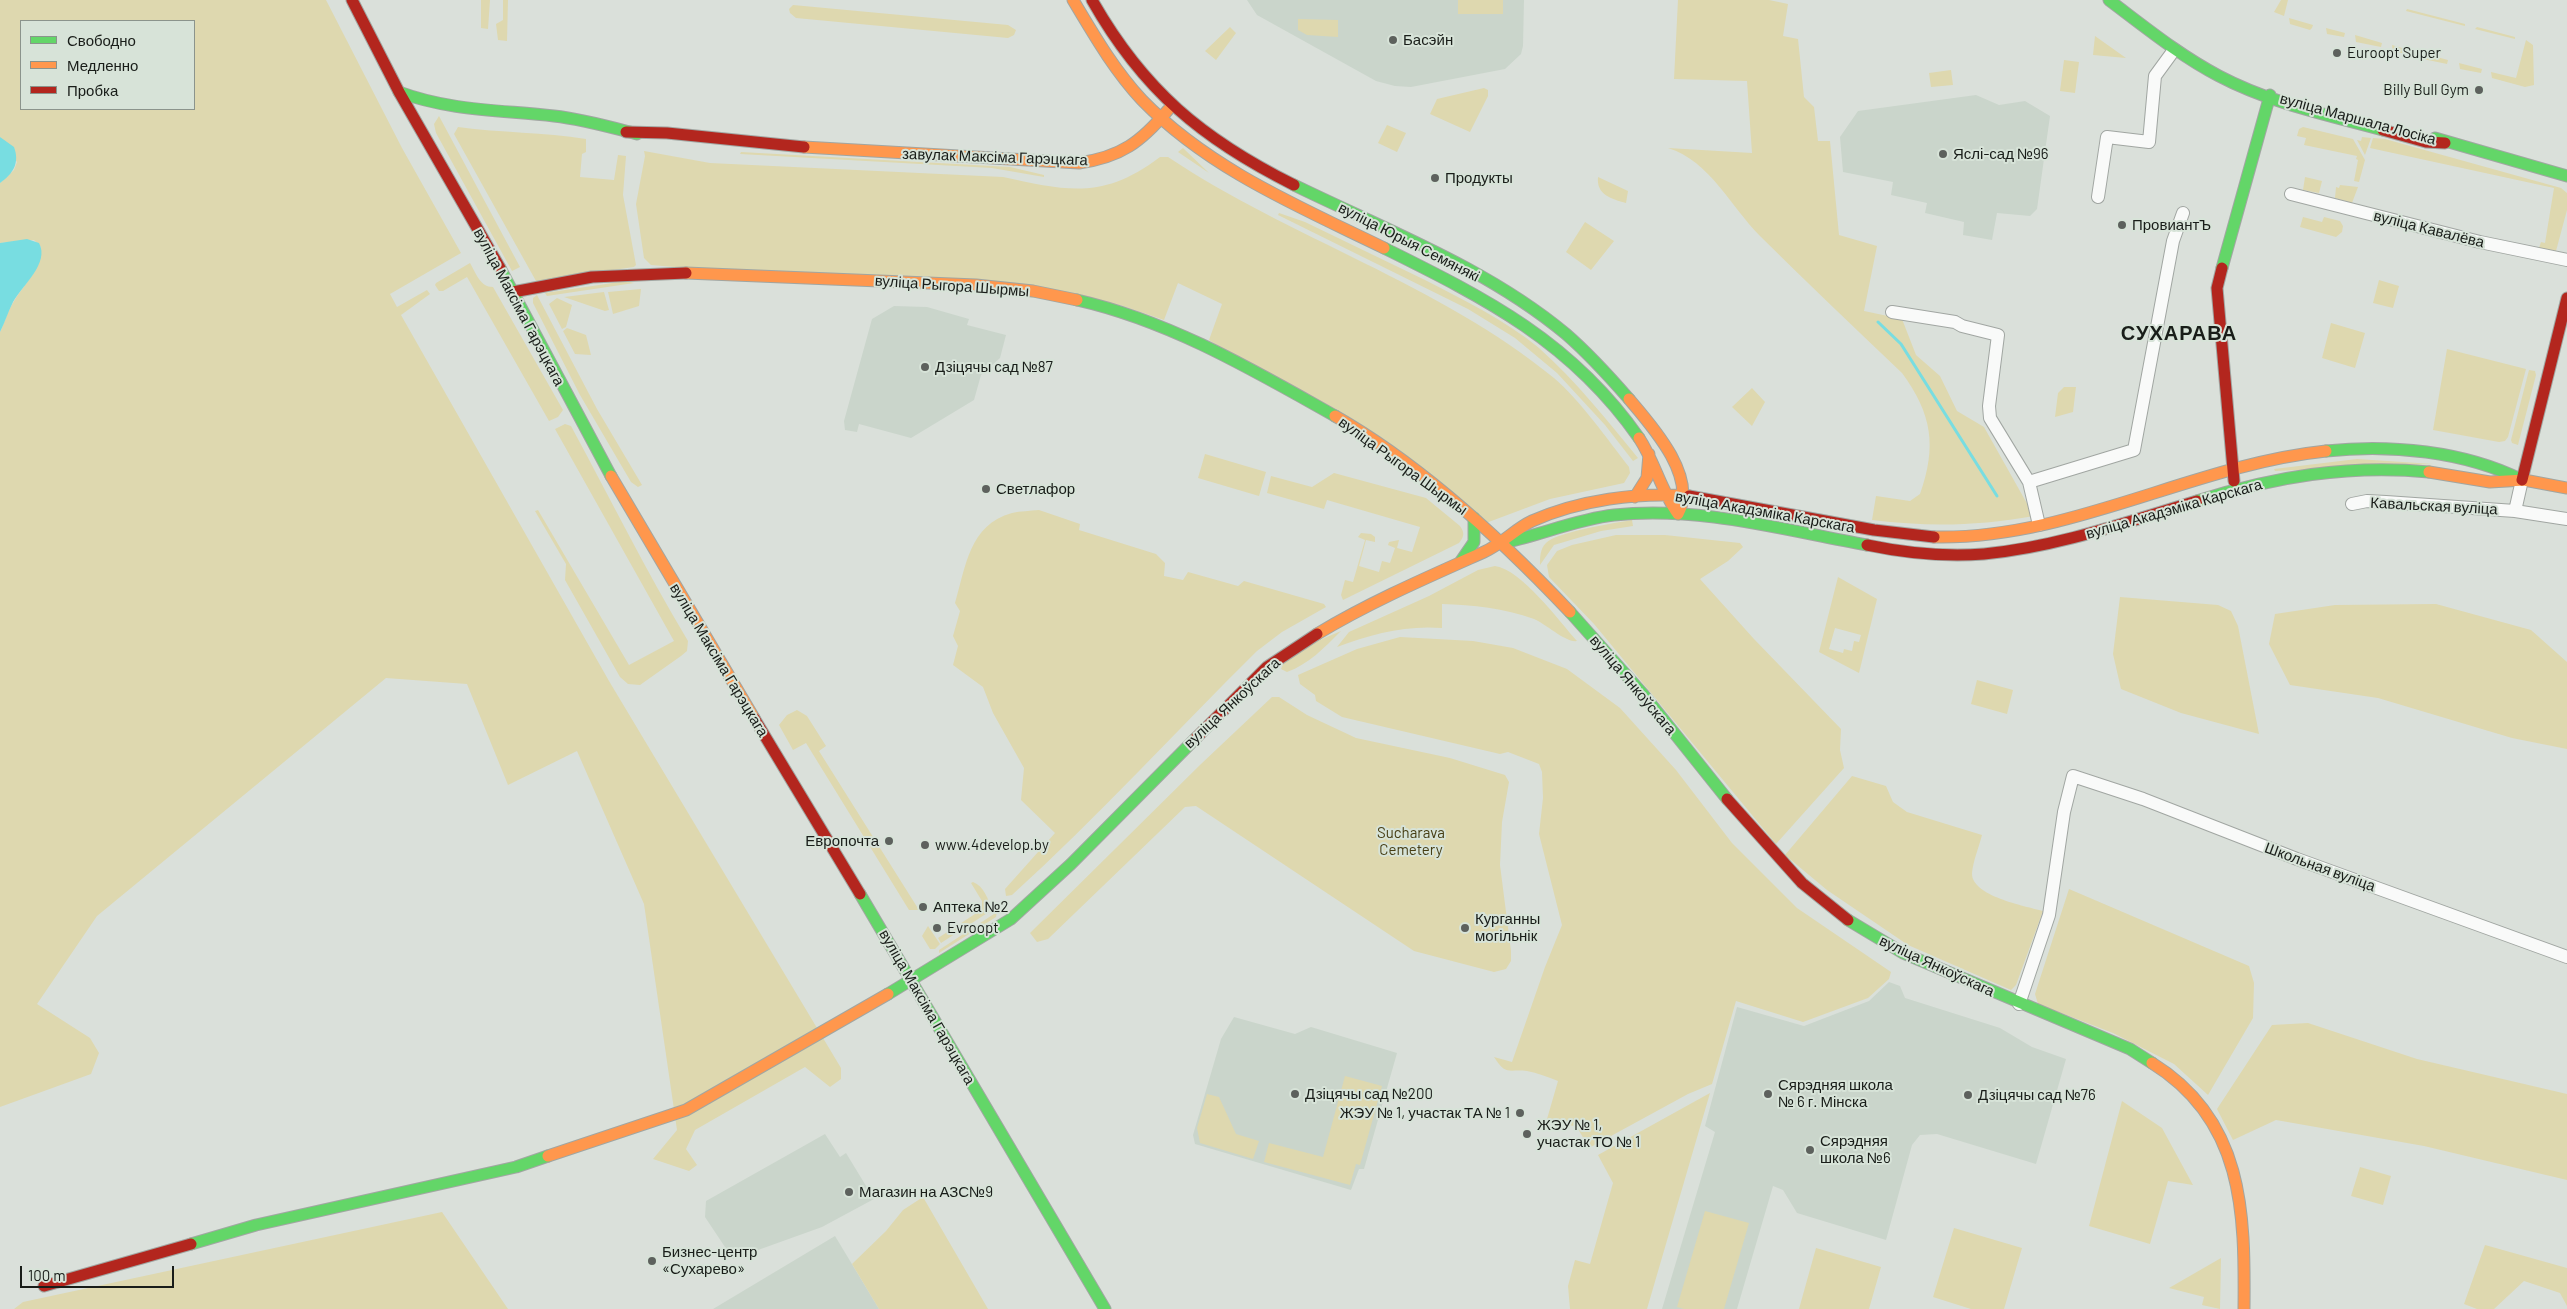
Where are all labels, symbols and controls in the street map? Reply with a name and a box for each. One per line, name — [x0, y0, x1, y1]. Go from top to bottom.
legend — [20, 20, 195, 110]
text: Свободно — [67, 31, 136, 49]
place label: Басэйн — [1403, 31, 1453, 49]
marker: Басэйн — [1387, 34, 1399, 46]
place label: Euroopt Super — [2347, 44, 2441, 62]
marker: Euroopt Super — [2331, 47, 2343, 59]
text: Медленно — [67, 56, 138, 74]
text: Пробка — [67, 81, 118, 99]
place label: Billy Bull Gym — [2383, 81, 2469, 99]
marker: Billy Bull Gym — [2473, 84, 2485, 96]
street label: вуліца Маршала Лосіка — [2278, 89, 2438, 149]
street label: завулак Максіма Гарэцкага — [902, 145, 1088, 169]
place label: Яслі-сад №96 — [1953, 145, 2049, 163]
marker: Яслі-сад №96 — [1937, 148, 1949, 160]
place label: Продукты — [1445, 169, 1513, 187]
marker: Продукты — [1429, 172, 1441, 184]
street label: вуліца Юрыя Семянякі — [1335, 199, 1483, 285]
street label: вуліца Кавалёва — [2372, 207, 2486, 251]
place label: ПровиантЪ — [2132, 216, 2211, 234]
marker: ПровиантЪ — [2116, 219, 2128, 231]
street label: вуліца Максіма Гарэцкага — [470, 225, 568, 389]
street label: вуліца Рыгора Шырмы — [874, 272, 1030, 300]
district label: СУХАРАВА — [2120, 321, 2238, 345]
place label: Дзіцячы сад №87 — [935, 358, 1053, 376]
marker: Дзіцячы сад №87 — [919, 361, 931, 373]
street label: вуліца Рыгора Шырмы — [1335, 413, 1471, 519]
street label: вуліца Акадэміка Карскага — [2084, 475, 2264, 543]
place label: Светлафор — [996, 480, 1075, 498]
marker: Светлафор — [980, 483, 992, 495]
street label: вуліца Акадэміка Карскага — [1674, 487, 1856, 537]
street label: Кавальская вуліца — [2370, 494, 2498, 518]
street label: вуліца Максіма Гарэцкага — [666, 580, 772, 740]
street label: вуліца Янкоўскага — [1586, 631, 1680, 739]
street label: вуліца Янкоўскага — [1180, 654, 1284, 752]
park label: Sucharava Cemetery — [1377, 824, 1445, 859]
place label: Европочта — [805, 832, 879, 850]
marker: Европочта — [883, 835, 895, 847]
place label: www.4develop.by — [935, 836, 1049, 854]
marker: www.4develop.by — [919, 839, 931, 851]
street label: Школьная вуліца — [2262, 839, 2378, 895]
place label: Аптека №2 — [933, 898, 1009, 916]
marker: Аптека №2 — [917, 901, 929, 913]
place label: Курганны могільнік — [1475, 910, 1540, 945]
place label: Evroopt — [947, 919, 999, 937]
marker: Evroopt — [931, 922, 943, 934]
marker: Курганны могільнік — [1459, 922, 1471, 934]
street label: вуліца Максіма Гарэцкага — [875, 926, 979, 1088]
street label: вуліца Янкоўскага — [1877, 931, 1997, 1001]
place label: Сярэдняя школа № 6 г. Мінска — [1778, 1076, 1893, 1111]
place label: Дзіцячы сад №200 — [1305, 1085, 1433, 1103]
place label: Дзіцячы сад №76 — [1978, 1086, 2096, 1104]
marker: Дзіцячы сад №200 — [1289, 1088, 1301, 1100]
marker: Сярэдняя школа № 6 г. Мінска — [1762, 1088, 1774, 1100]
marker: Дзіцячы сад №76 — [1962, 1089, 1974, 1101]
place label: ЖЭУ № 1, участак ТА № 1 — [1340, 1104, 1510, 1122]
marker: ЖЭУ № 1, участак ТА № 1 — [1514, 1107, 1526, 1119]
place label: ЖЭУ № 1, участак ТО № 1 — [1537, 1116, 1640, 1151]
marker: ЖЭУ № 1, участак ТО № 1 — [1521, 1128, 1533, 1140]
place label: Сярэдняя школа №6 — [1820, 1132, 1891, 1167]
marker: Сярэдняя школа №6 — [1804, 1144, 1816, 1156]
place label: Магазин на АЗС№9 — [859, 1183, 993, 1201]
marker: Магазин на АЗС№9 — [843, 1186, 855, 1198]
place label: Бизнес-центр «Сухарево» — [662, 1243, 757, 1278]
marker: Бизнес-центр «Сухарево» — [646, 1255, 658, 1267]
scale bar — [22, 1256, 176, 1288]
text: 100 m — [28, 1266, 66, 1284]

